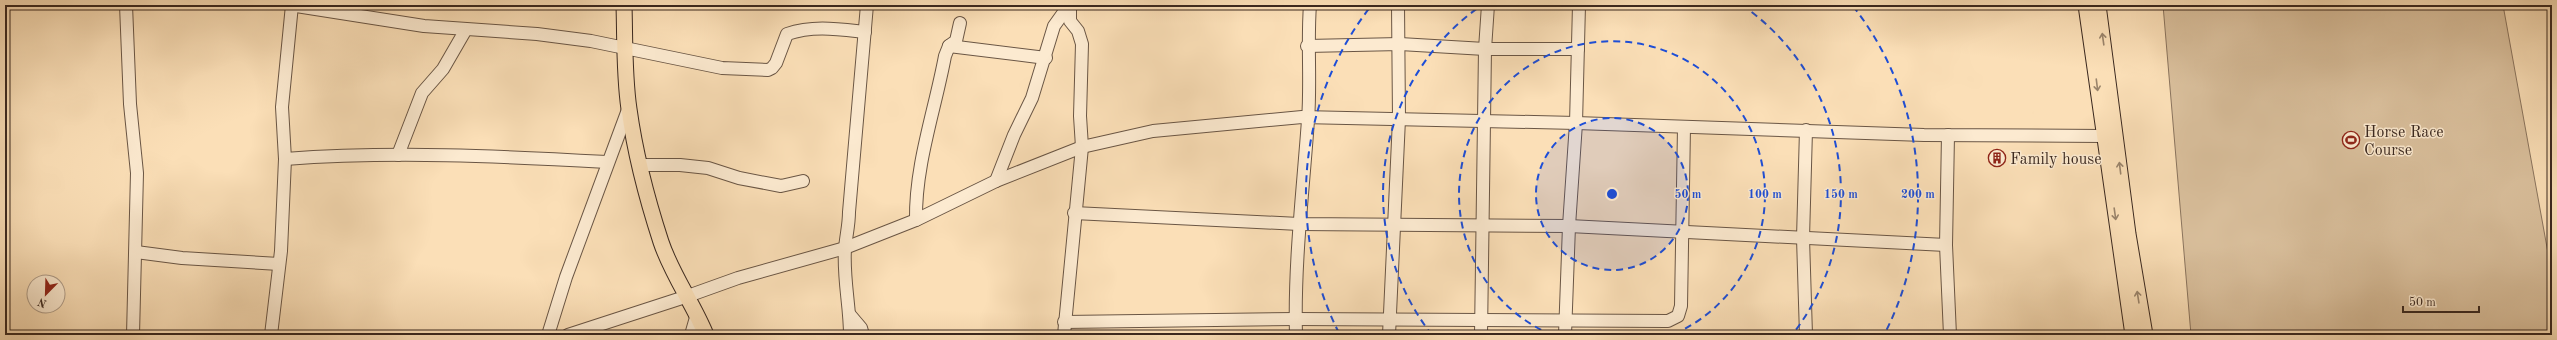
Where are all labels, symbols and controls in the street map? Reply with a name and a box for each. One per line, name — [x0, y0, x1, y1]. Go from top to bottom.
one-way arrow — [2099, 33, 2107, 46]
one-way arrow — [2093, 78, 2101, 91]
place label: Horse Race Course — [2364, 125, 2444, 159]
sports icon: Horse Race Course — [2341, 130, 2361, 150]
building icon: Family house — [1987, 148, 2007, 168]
place label: Family house — [2010, 152, 2102, 168]
one-way arrow — [2116, 162, 2124, 175]
centre of rings — [1605, 187, 1619, 201]
text: 50 m — [1675, 188, 1702, 201]
text: 150 m — [1824, 188, 1858, 201]
text: 100 m — [1748, 189, 1782, 201]
text: 200 m — [1901, 189, 1935, 201]
one-way arrow — [2111, 207, 2119, 220]
north arrow — [26, 274, 66, 314]
scale bar — [2403, 288, 2479, 314]
one-way arrow — [2134, 290, 2142, 303]
text: N — [36, 295, 49, 309]
text: 50 m — [2409, 296, 2436, 309]

